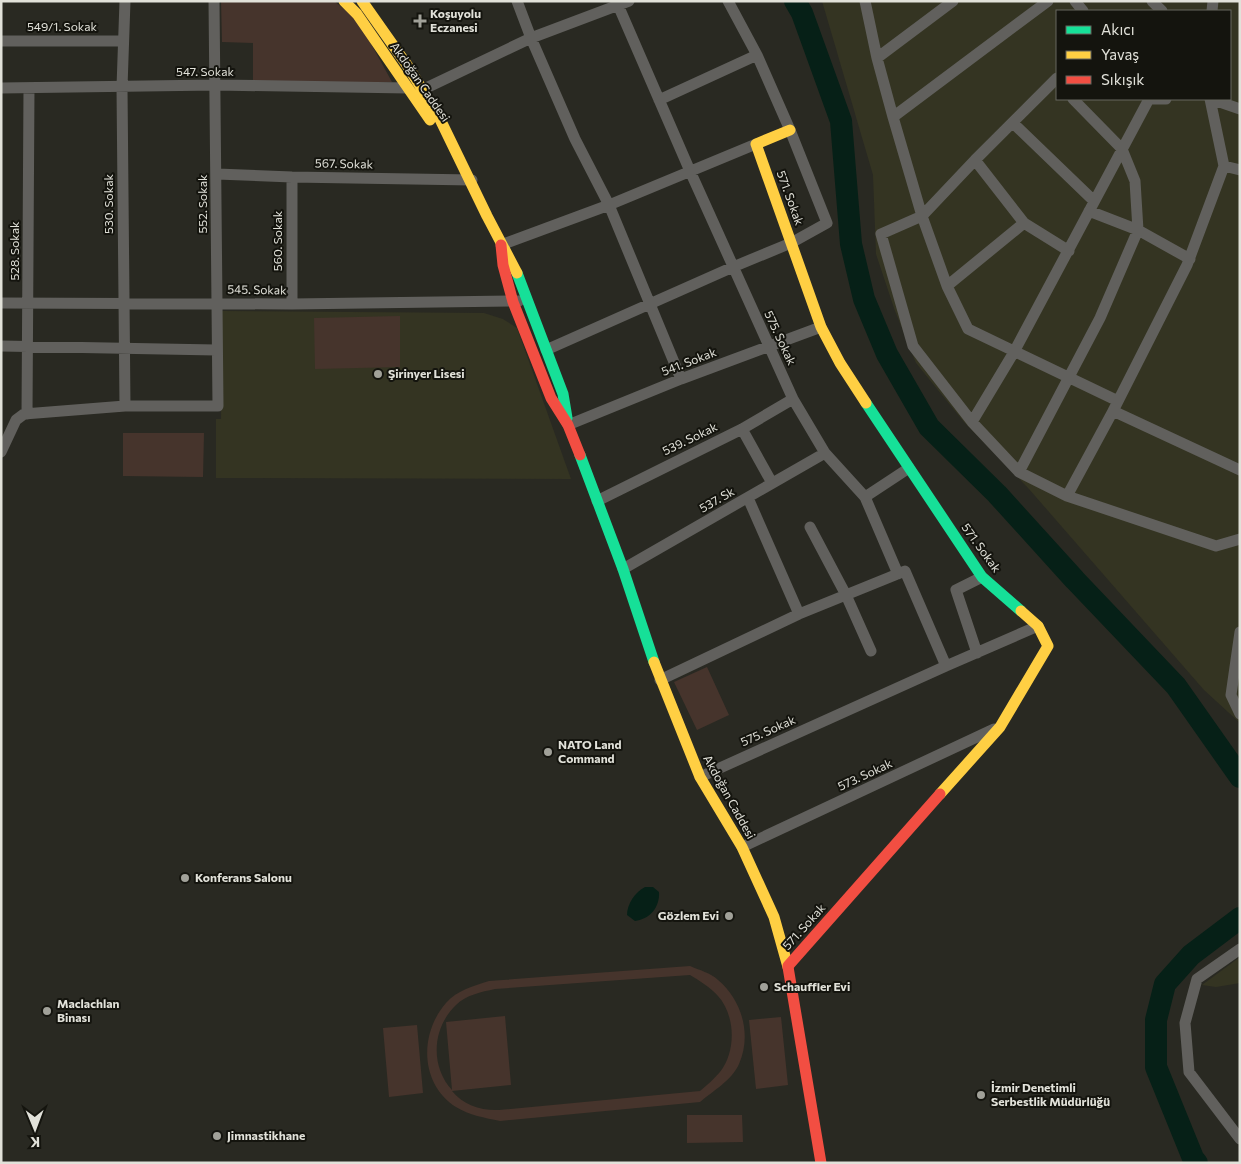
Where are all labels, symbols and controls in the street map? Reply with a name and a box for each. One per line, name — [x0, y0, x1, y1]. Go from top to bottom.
place label: Koşuyolu Eczanesi — [430, 6, 481, 34]
legend — [1056, 10, 1231, 100]
marker: Koşuyolu Eczanesi — [414, 15, 426, 27]
street label: 549/1. Sokak — [27, 19, 98, 33]
text: Akıcı — [1101, 20, 1135, 38]
street label: Akdoğan Caddesi — [388, 39, 453, 124]
text: Yavaş — [1101, 45, 1139, 63]
street label: 547. Sokak — [176, 64, 234, 78]
text: Sıkışık — [1101, 70, 1144, 88]
street label: 567. Sokak — [315, 155, 374, 171]
street label: 571. Sokak — [775, 168, 807, 227]
street label: 530. Sokak — [101, 174, 115, 234]
street label: 552. Sokak — [195, 174, 209, 234]
street label: 560. Sokak — [270, 210, 284, 271]
street label: 528. Sokak — [7, 221, 21, 281]
street label: 545. Sokak — [227, 281, 287, 297]
street label: 575. Sokak — [762, 308, 800, 367]
street label: 541. Sokak — [659, 344, 718, 378]
place label: Şirinyer Lisesi — [388, 366, 465, 380]
marker: Şirinyer Lisesi — [372, 368, 384, 380]
street label: 539. Sokak — [660, 419, 720, 457]
street label: 537. Sk — [697, 483, 737, 515]
street label: 571. Sokak — [959, 520, 1005, 575]
street label: 575. Sokak — [738, 712, 798, 748]
place label: NATO Land Command — [558, 737, 621, 765]
marker: NATO Land Command — [542, 746, 554, 758]
street label: Akdoğan Caddesi — [701, 752, 759, 841]
street label: 573. Sokak — [835, 755, 894, 793]
place label: Konferans Salonu — [195, 870, 292, 884]
marker: Konferans Salonu — [179, 872, 191, 884]
street label: 571. Sokak — [779, 900, 828, 952]
place label: Gözlem Evi — [658, 908, 719, 922]
marker: Gözlem Evi — [723, 910, 735, 922]
place label: Schauffler Evi — [774, 979, 850, 993]
marker: Schauffler Evi — [758, 981, 770, 993]
place label: Maclachlan Binası — [57, 996, 120, 1024]
marker: Maclachlan Binası — [41, 1005, 53, 1017]
place label: İzmir Denetimli Serbestlik Müdürlüğü — [991, 1080, 1110, 1108]
marker: İzmir Denetimli Serbestlik Müdürlüğü — [975, 1089, 987, 1101]
north arrow — [10, 1104, 60, 1154]
place label: Jimnastikhane — [227, 1128, 305, 1143]
marker: Jimnastikhane — [211, 1130, 223, 1142]
text: K — [30, 1134, 40, 1151]

